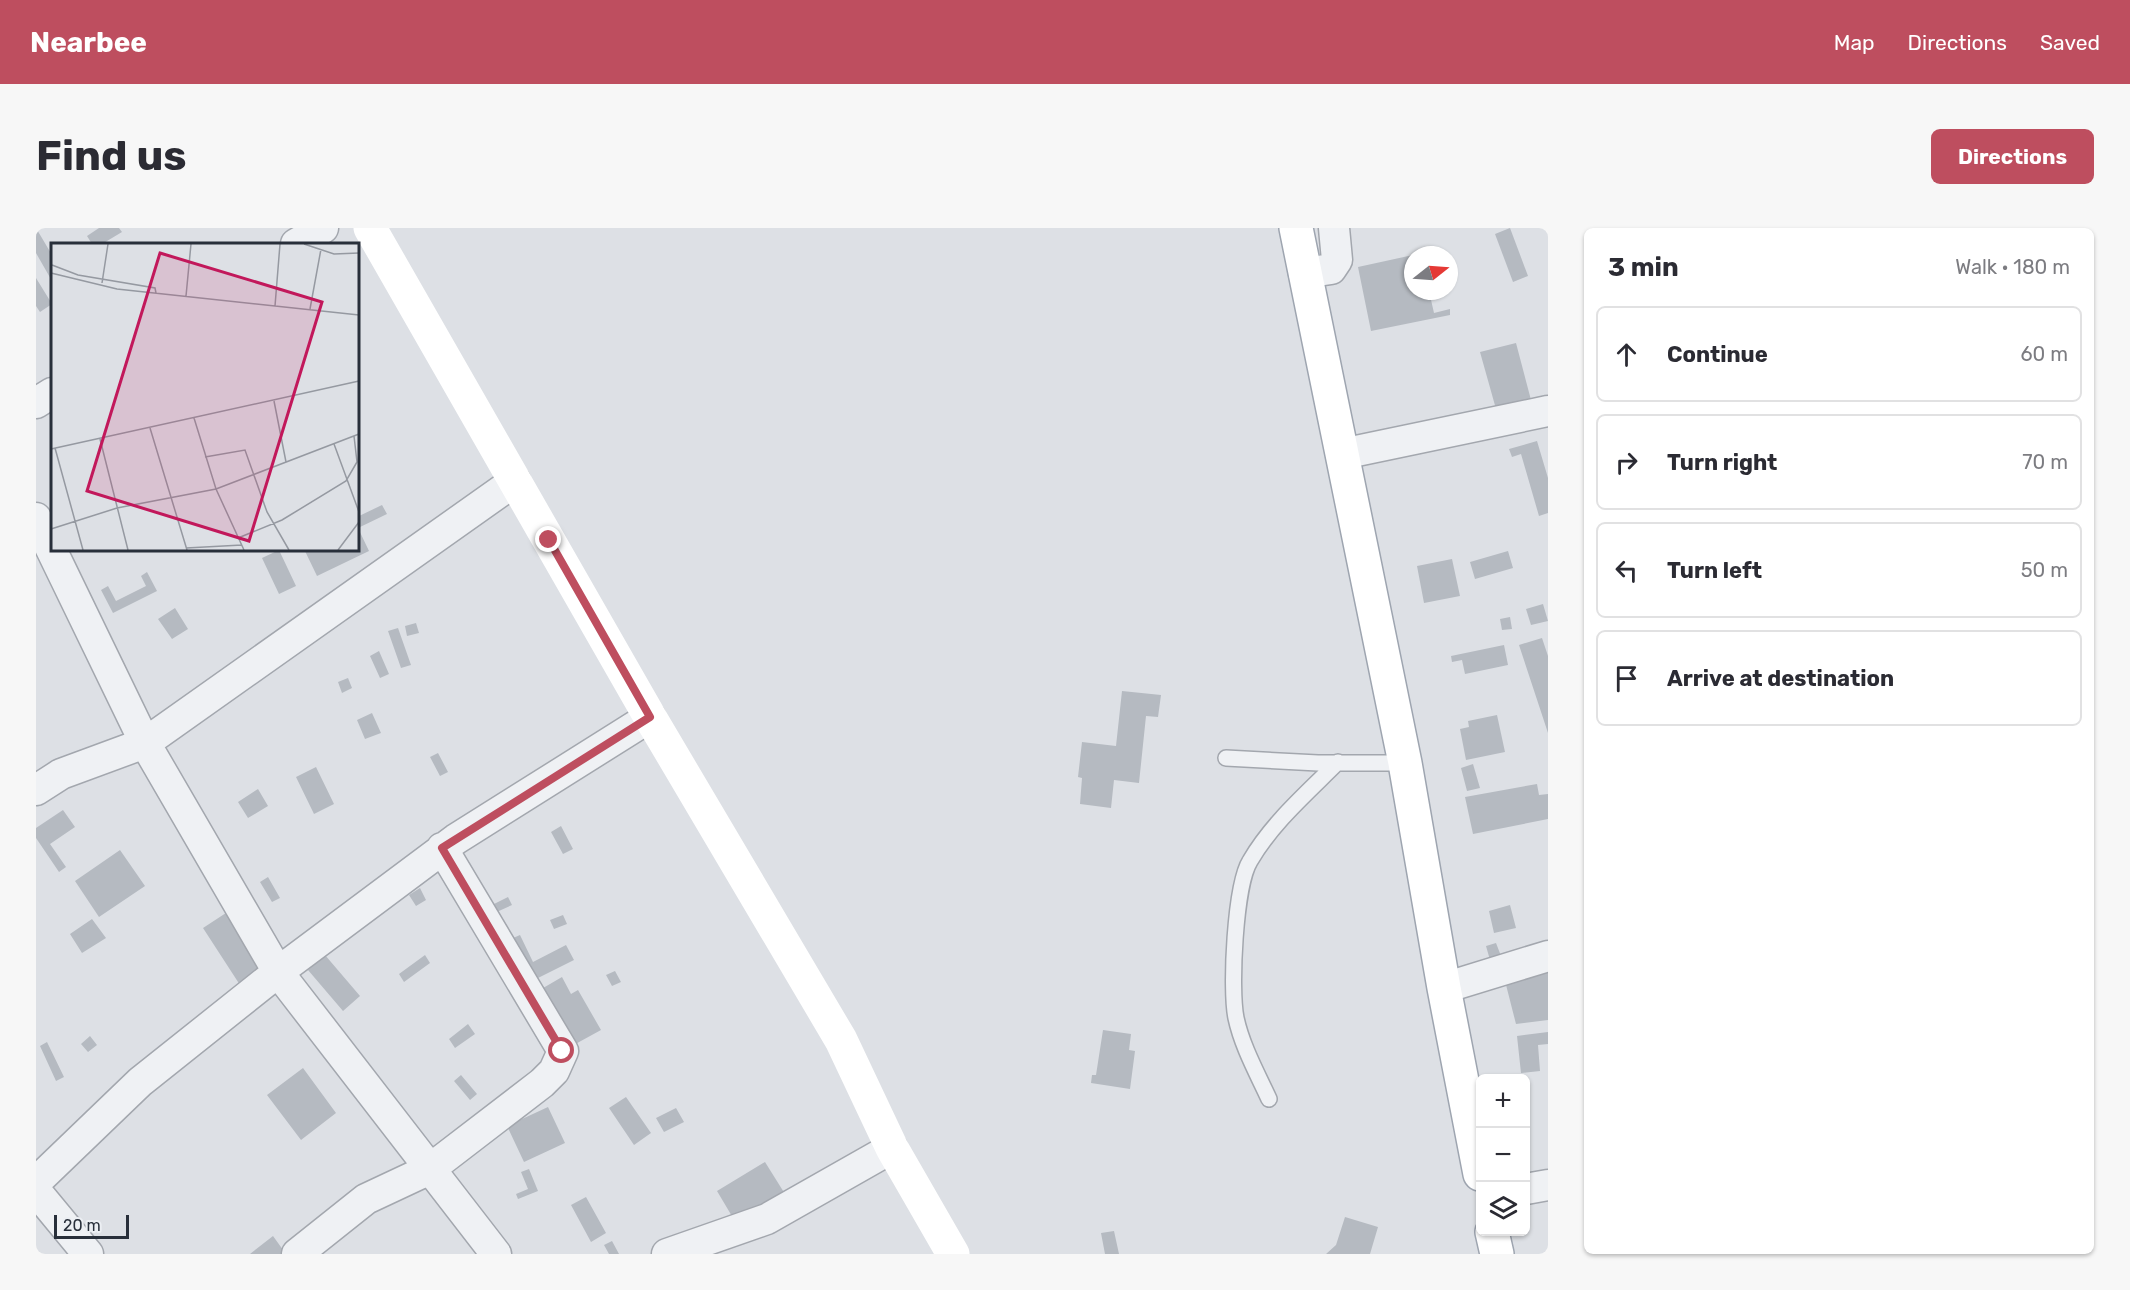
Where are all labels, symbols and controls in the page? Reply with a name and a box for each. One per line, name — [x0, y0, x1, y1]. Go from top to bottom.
text: Nearbee — [30, 26, 147, 59]
text: Map — [1834, 30, 1875, 55]
text: Directions — [1908, 30, 2007, 55]
text: Saved — [2040, 30, 2100, 55]
button: Directions — [1931, 129, 2094, 184]
text: Find us — [36, 131, 187, 181]
inset map — [51, 243, 358, 550]
north arrow — [1404, 246, 1458, 300]
text: 3 min — [1608, 252, 1679, 283]
text: Walk · 180 m — [1955, 255, 2070, 279]
icon: ahead — [1610, 338, 1643, 371]
text: Continue — [1667, 341, 1768, 368]
text: 60 m — [2021, 342, 2068, 366]
icon: right — [1610, 446, 1643, 479]
text: Turn right — [1667, 449, 1777, 476]
text: 70 m — [2022, 450, 2068, 474]
route end — [535, 526, 561, 552]
icon: left — [1610, 554, 1643, 587]
text: Turn left — [1667, 557, 1762, 584]
text: 50 m — [2021, 558, 2068, 582]
icon: arrive — [1610, 662, 1643, 695]
text: Arrive at destination — [1667, 665, 1894, 692]
route start — [548, 1037, 574, 1063]
map controls — [1476, 1074, 1530, 1236]
button: + — [1476, 1074, 1530, 1128]
button: − — [1476, 1128, 1530, 1182]
button: layers — [1476, 1182, 1530, 1236]
scale bar — [54, 1212, 129, 1240]
text: 20 m — [63, 1216, 101, 1235]

